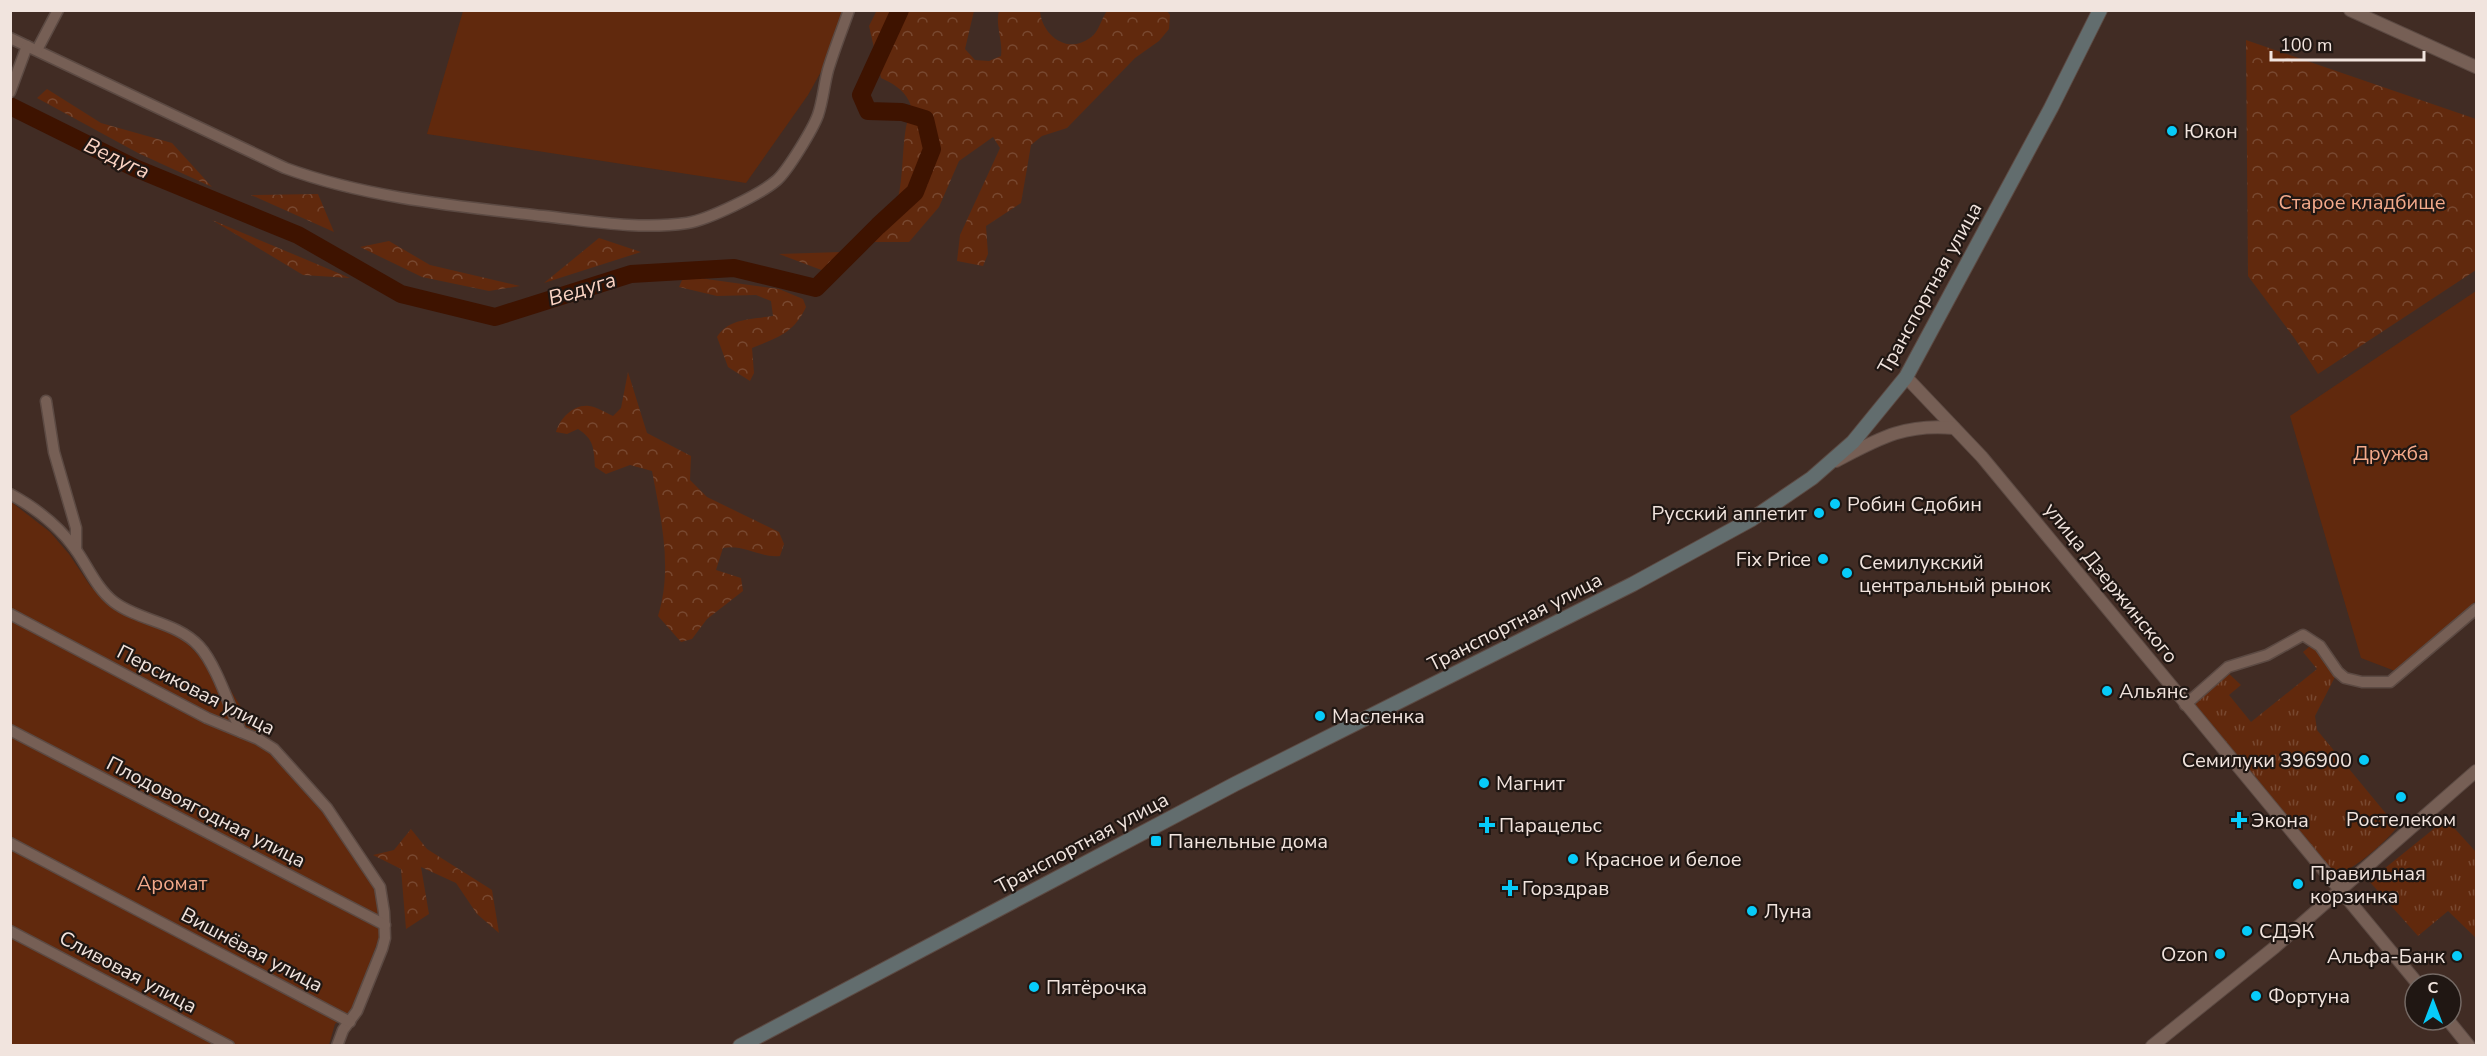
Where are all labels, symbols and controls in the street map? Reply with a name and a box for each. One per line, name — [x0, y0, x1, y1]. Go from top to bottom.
scale bar — [2271, 24, 2424, 62]
text: 100 m — [2280, 33, 2332, 57]
place label: Юкон — [2184, 118, 2238, 145]
marker: Юкон — [2165, 124, 2179, 138]
water label: Ведуга — [80, 131, 154, 185]
park label: Старое кладбище — [2278, 189, 2446, 216]
street label: Транспортная улица — [1872, 197, 1988, 379]
water label: Ведуга — [545, 265, 619, 313]
park label: Дружба — [2353, 440, 2429, 467]
place label: Робин Сдобин — [1847, 491, 1982, 518]
marker: Робин Сдобин — [1828, 497, 1842, 511]
street label: улица Дзержинского — [2038, 497, 2184, 669]
place label: Русский аппетит — [1652, 500, 1807, 527]
marker: Русский аппетит — [1812, 506, 1826, 520]
place label: Fix Price — [1736, 546, 1811, 573]
place label: Семилукский центральный рынок — [1859, 549, 2051, 599]
marker: Fix Price — [1816, 552, 1830, 566]
street label: Транспортная улица — [1423, 566, 1607, 678]
marker: Семилукский центральный рынок — [1840, 566, 1854, 580]
street label: Персиковая улица — [112, 638, 280, 742]
place label: Альянс — [2119, 678, 2188, 705]
marker: Альянс — [2100, 684, 2114, 698]
place label: Масленка — [1332, 703, 1425, 730]
marker: Масленка — [1313, 709, 1327, 723]
place label: Семилуки 396900 — [2182, 747, 2352, 774]
street label: Плодовоягодная улица — [102, 750, 310, 874]
marker: Семилуки 396900 — [2357, 753, 2371, 767]
place label: Магнит — [1496, 770, 1565, 797]
marker: Магнит — [1477, 776, 1491, 790]
street label: Транспортная улица — [991, 786, 1173, 900]
marker: Ростелеком — [2394, 790, 2408, 804]
place label: Ростелеком — [2346, 806, 2456, 833]
place label: Экона — [2251, 807, 2309, 834]
place label: Парацельс — [1499, 812, 1602, 839]
marker: Экона — [2232, 813, 2246, 827]
marker: Парацельс — [1480, 818, 1494, 832]
place label: Панельные дома — [1168, 828, 1328, 855]
marker: Панельные дома — [1149, 834, 1163, 848]
place label: Красное и белое — [1585, 846, 1742, 873]
marker: Красное и белое — [1566, 852, 1580, 866]
place label: Правильная корзинка — [2310, 860, 2426, 910]
park label: Аромат — [137, 870, 207, 897]
place label: Горздрав — [1522, 875, 1609, 902]
marker: Правильная корзинка — [2291, 877, 2305, 891]
marker: Горздрав — [1503, 881, 1517, 895]
place label: Луна — [1764, 898, 1812, 925]
street label: Вишнёвая улица — [176, 901, 328, 999]
marker: Луна — [1745, 904, 1759, 918]
place label: СДЭК — [2259, 918, 2314, 945]
street label: Сливовая улица — [54, 924, 202, 1020]
marker: СДЭК — [2240, 924, 2254, 938]
place label: Ozon — [2161, 941, 2208, 968]
place label: Альфа-Банк — [2327, 943, 2445, 970]
marker: Ozon — [2213, 947, 2227, 961]
marker: Альфа-Банк — [2450, 949, 2464, 963]
north arrow — [2403, 972, 2463, 1032]
place label: Пятёрочка — [1046, 974, 1147, 1001]
text: С — [2428, 977, 2439, 999]
marker: Пятёрочка — [1027, 980, 1041, 994]
place label: Фортуна — [2268, 983, 2350, 1010]
marker: Фортуна — [2249, 989, 2263, 1003]

